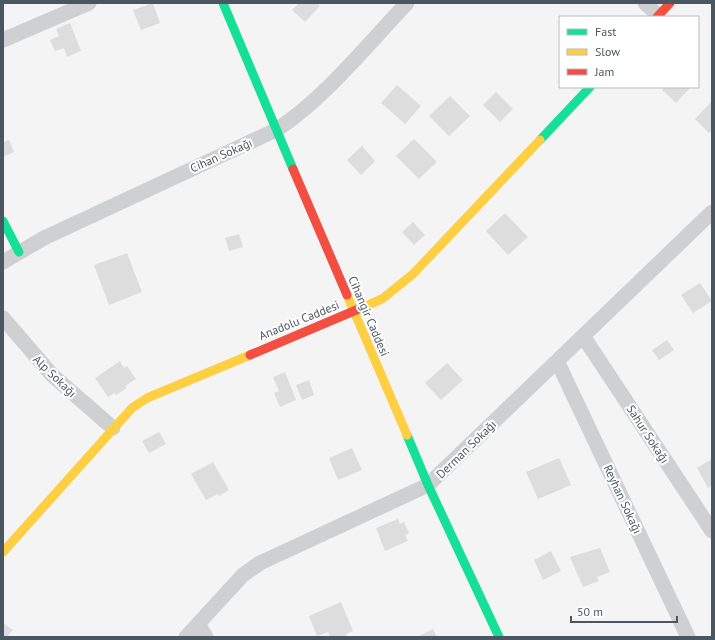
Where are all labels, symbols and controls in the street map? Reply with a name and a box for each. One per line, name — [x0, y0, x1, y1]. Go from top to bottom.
legend — [559, 16, 699, 88]
text: Fast — [595, 24, 616, 39]
text: Slow — [595, 44, 620, 59]
text: Jam — [594, 64, 614, 79]
street label: Cihan Sokağı — [188, 135, 254, 175]
street label: Cihangir Caddesi — [345, 274, 393, 358]
street label: Anadolu Caddesi — [257, 297, 341, 343]
street label: Alp Sokağı — [30, 352, 80, 400]
street label: Sahur Sokağı — [624, 402, 672, 466]
street label: Derman Sokağı — [433, 417, 499, 481]
street label: Reyhan Sokağı — [600, 462, 646, 536]
scale bar — [571, 598, 677, 624]
text: 50 m — [577, 604, 603, 619]

